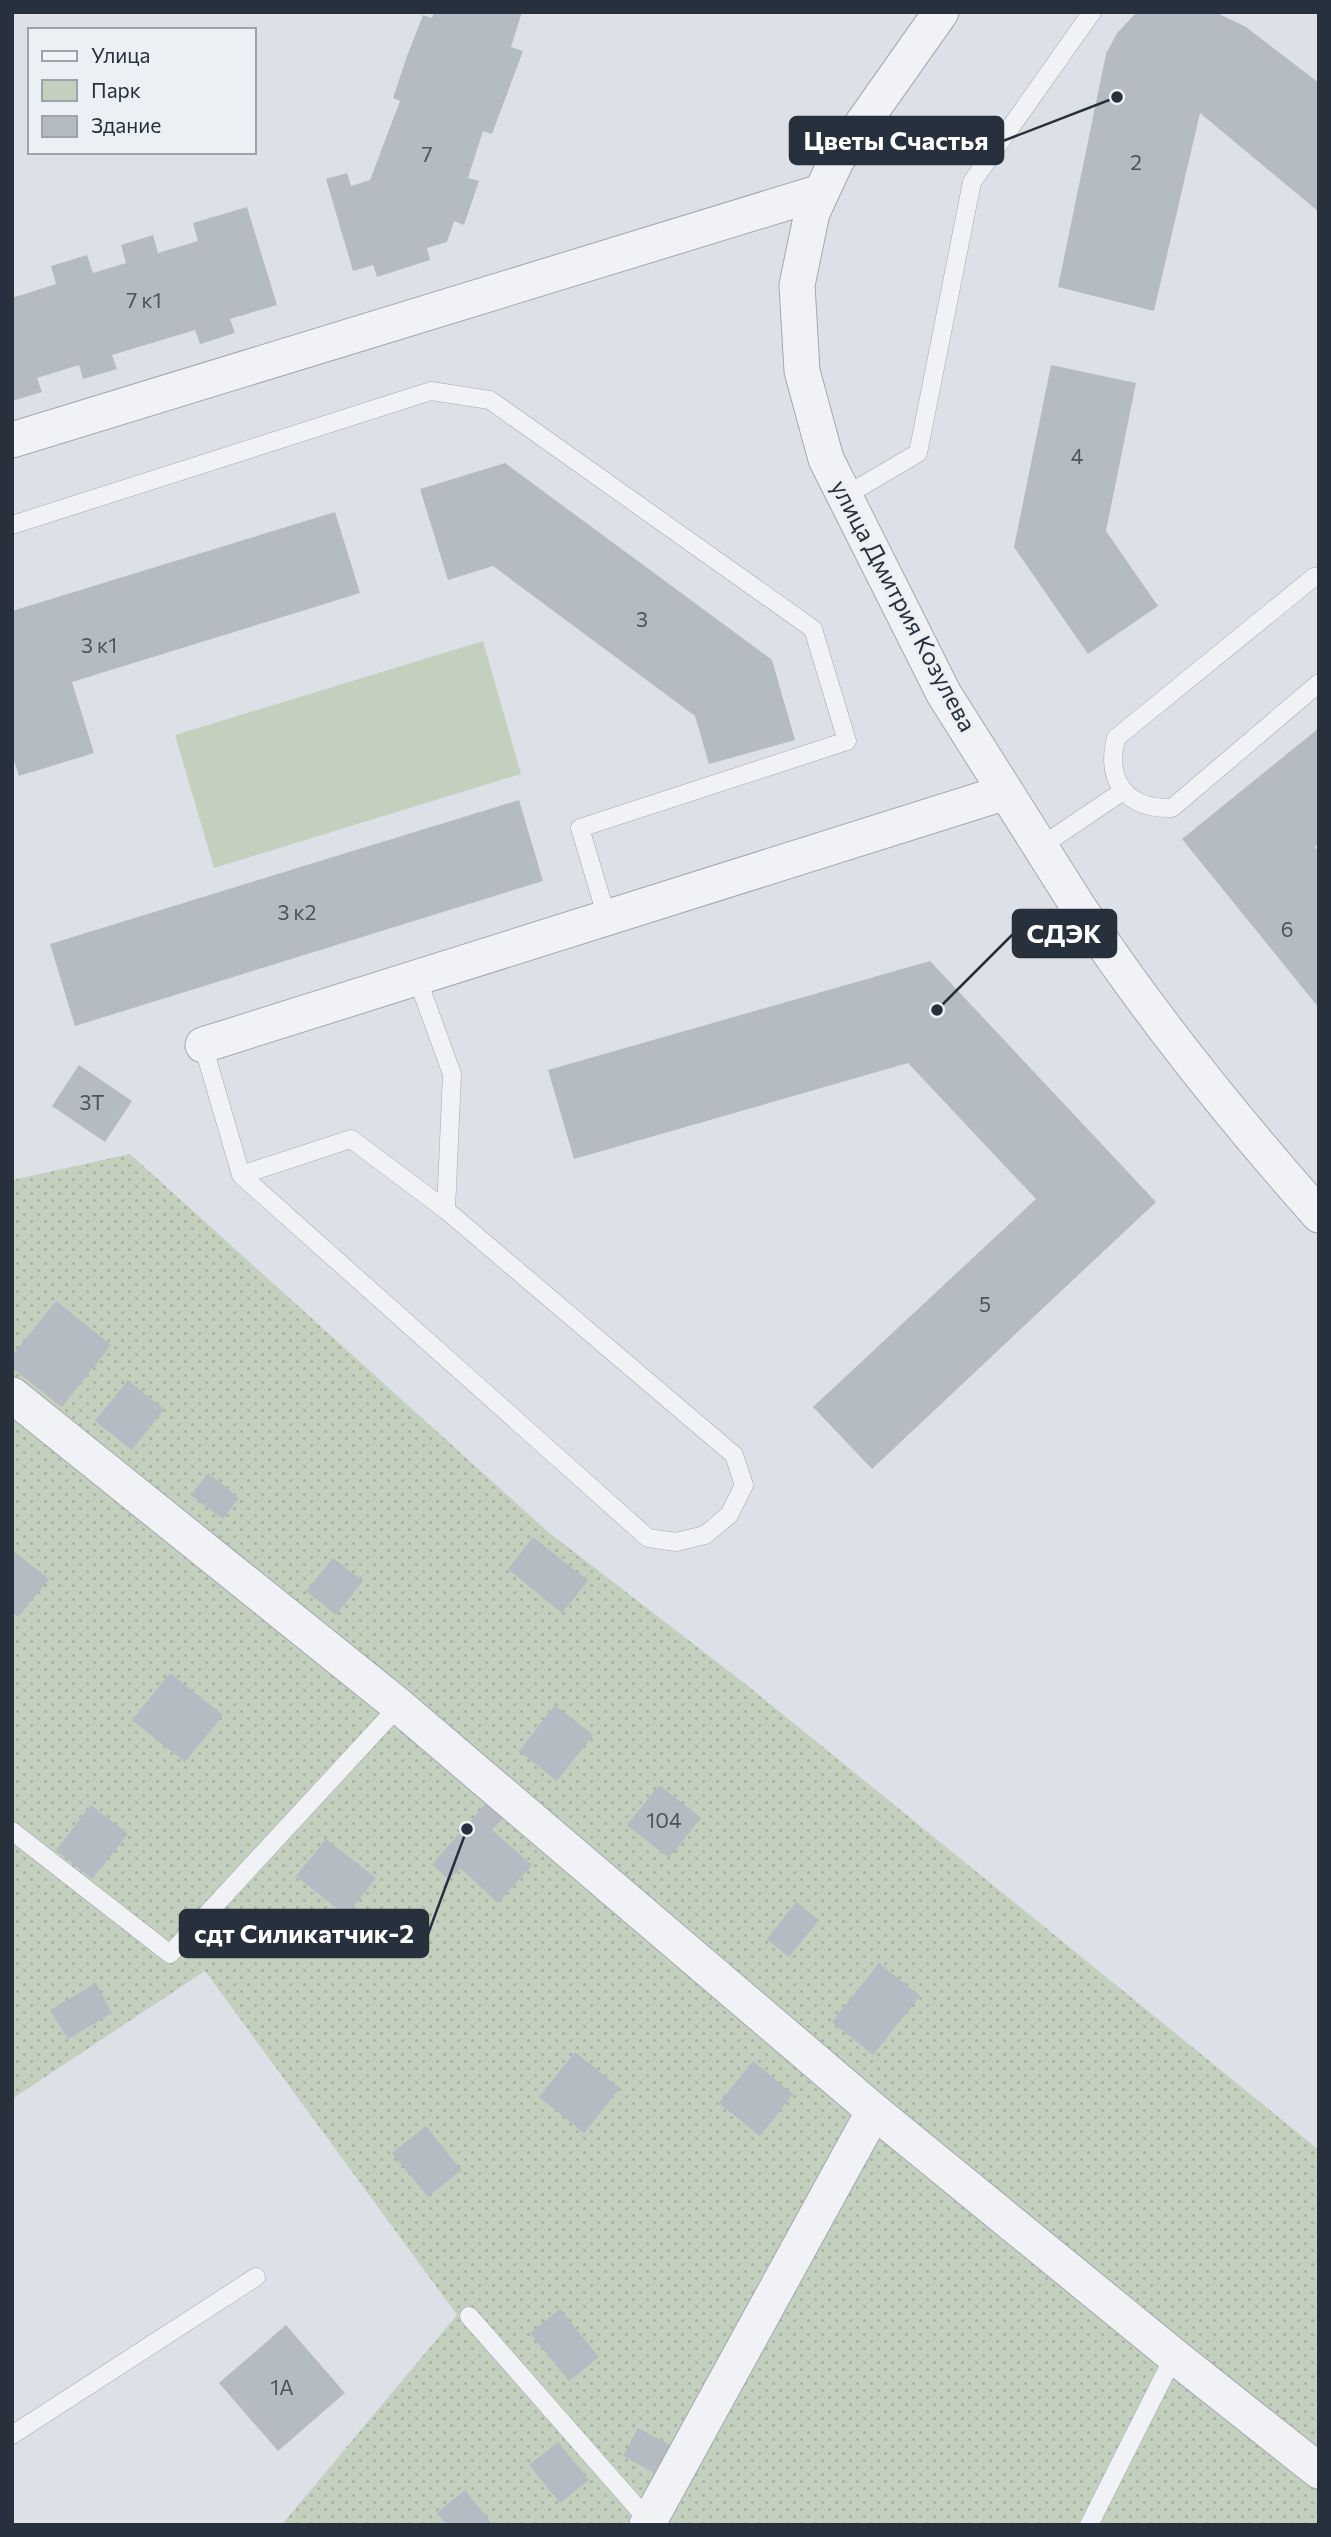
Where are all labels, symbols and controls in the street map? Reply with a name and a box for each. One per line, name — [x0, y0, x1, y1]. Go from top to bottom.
legend — [28, 28, 256, 154]
text: Улица — [91, 42, 150, 67]
text: Парк — [91, 77, 141, 102]
text: Здание — [91, 112, 161, 137]
callout: Цветы Счастья — [790, 117, 1003, 164]
text: Цветы Счастья — [803, 124, 989, 155]
house number: 7 — [421, 141, 433, 166]
house number: 2 — [1130, 149, 1142, 174]
house number: 7 к1 — [126, 287, 162, 312]
house number: 4 — [1071, 443, 1084, 468]
street label: улица Дмитрия Козулева — [826, 475, 983, 736]
house number: 3 — [636, 606, 648, 631]
house number: 3 к1 — [81, 632, 117, 657]
house number: 3 к2 — [278, 899, 316, 924]
callout: СДЭК — [1013, 910, 1116, 957]
house number: 6 — [1281, 916, 1293, 941]
text: СДЭК — [1027, 917, 1101, 948]
house number: 3Т — [80, 1089, 104, 1114]
house number: 5 — [979, 1291, 991, 1316]
house number: 104 — [646, 1807, 682, 1832]
callout: сдт Силикатчик-2 — [180, 1910, 428, 1957]
text: сдт Силикатчик-2 — [194, 1917, 414, 1948]
house number: 1А — [270, 2374, 294, 2399]

